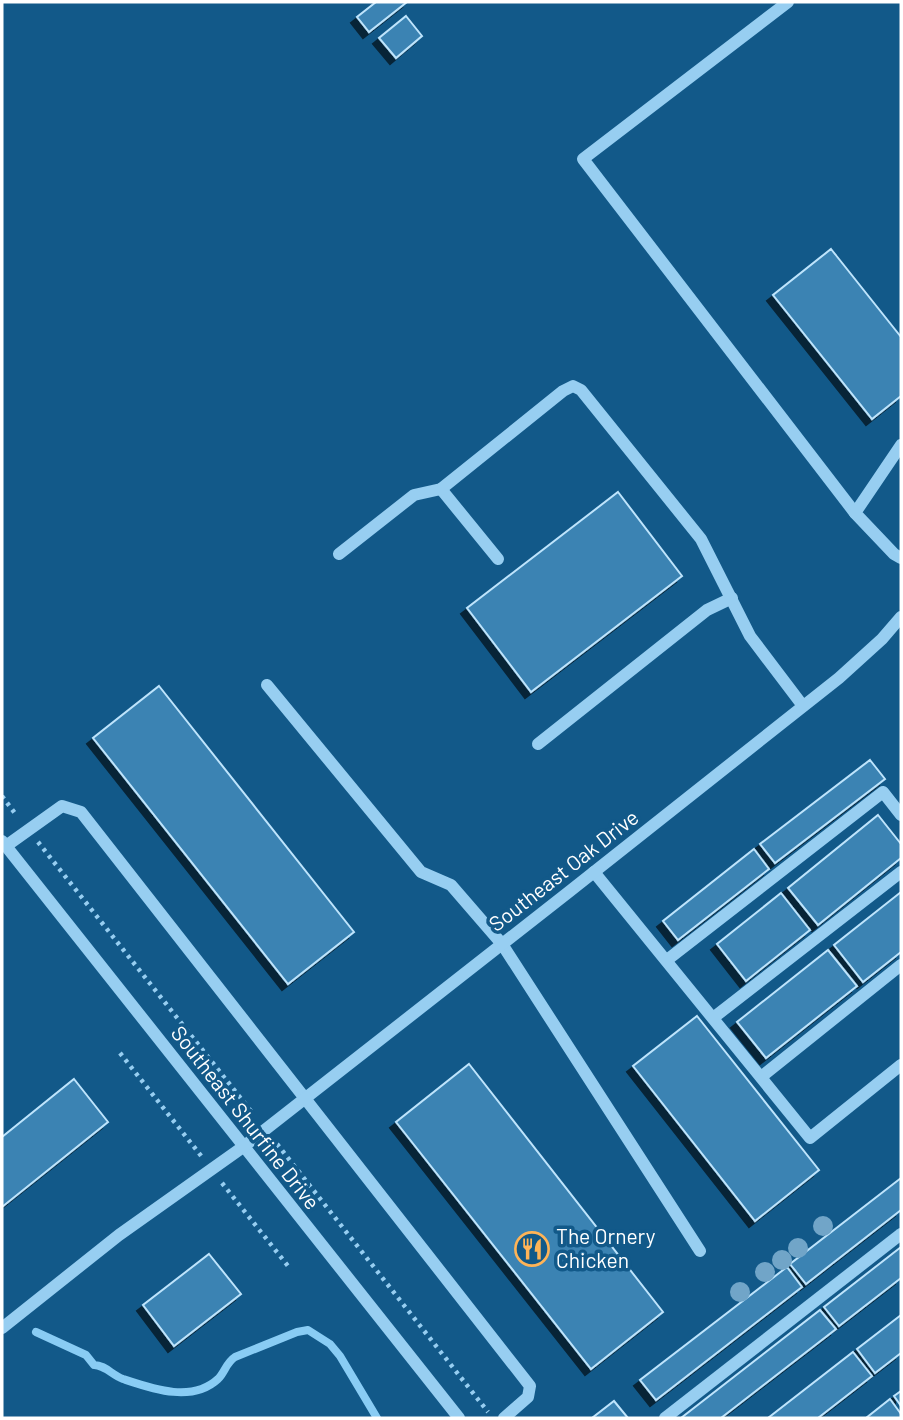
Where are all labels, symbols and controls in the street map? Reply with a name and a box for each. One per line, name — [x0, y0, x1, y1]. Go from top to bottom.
street label: Southeast Oak Drive — [483, 804, 643, 936]
street label: Southeast Shurfine Drive — [167, 1020, 326, 1214]
place label: The Ornery Chicken — [556, 1223, 656, 1272]
restaurant icon: The Ornery Chicken — [513, 1230, 551, 1268]

